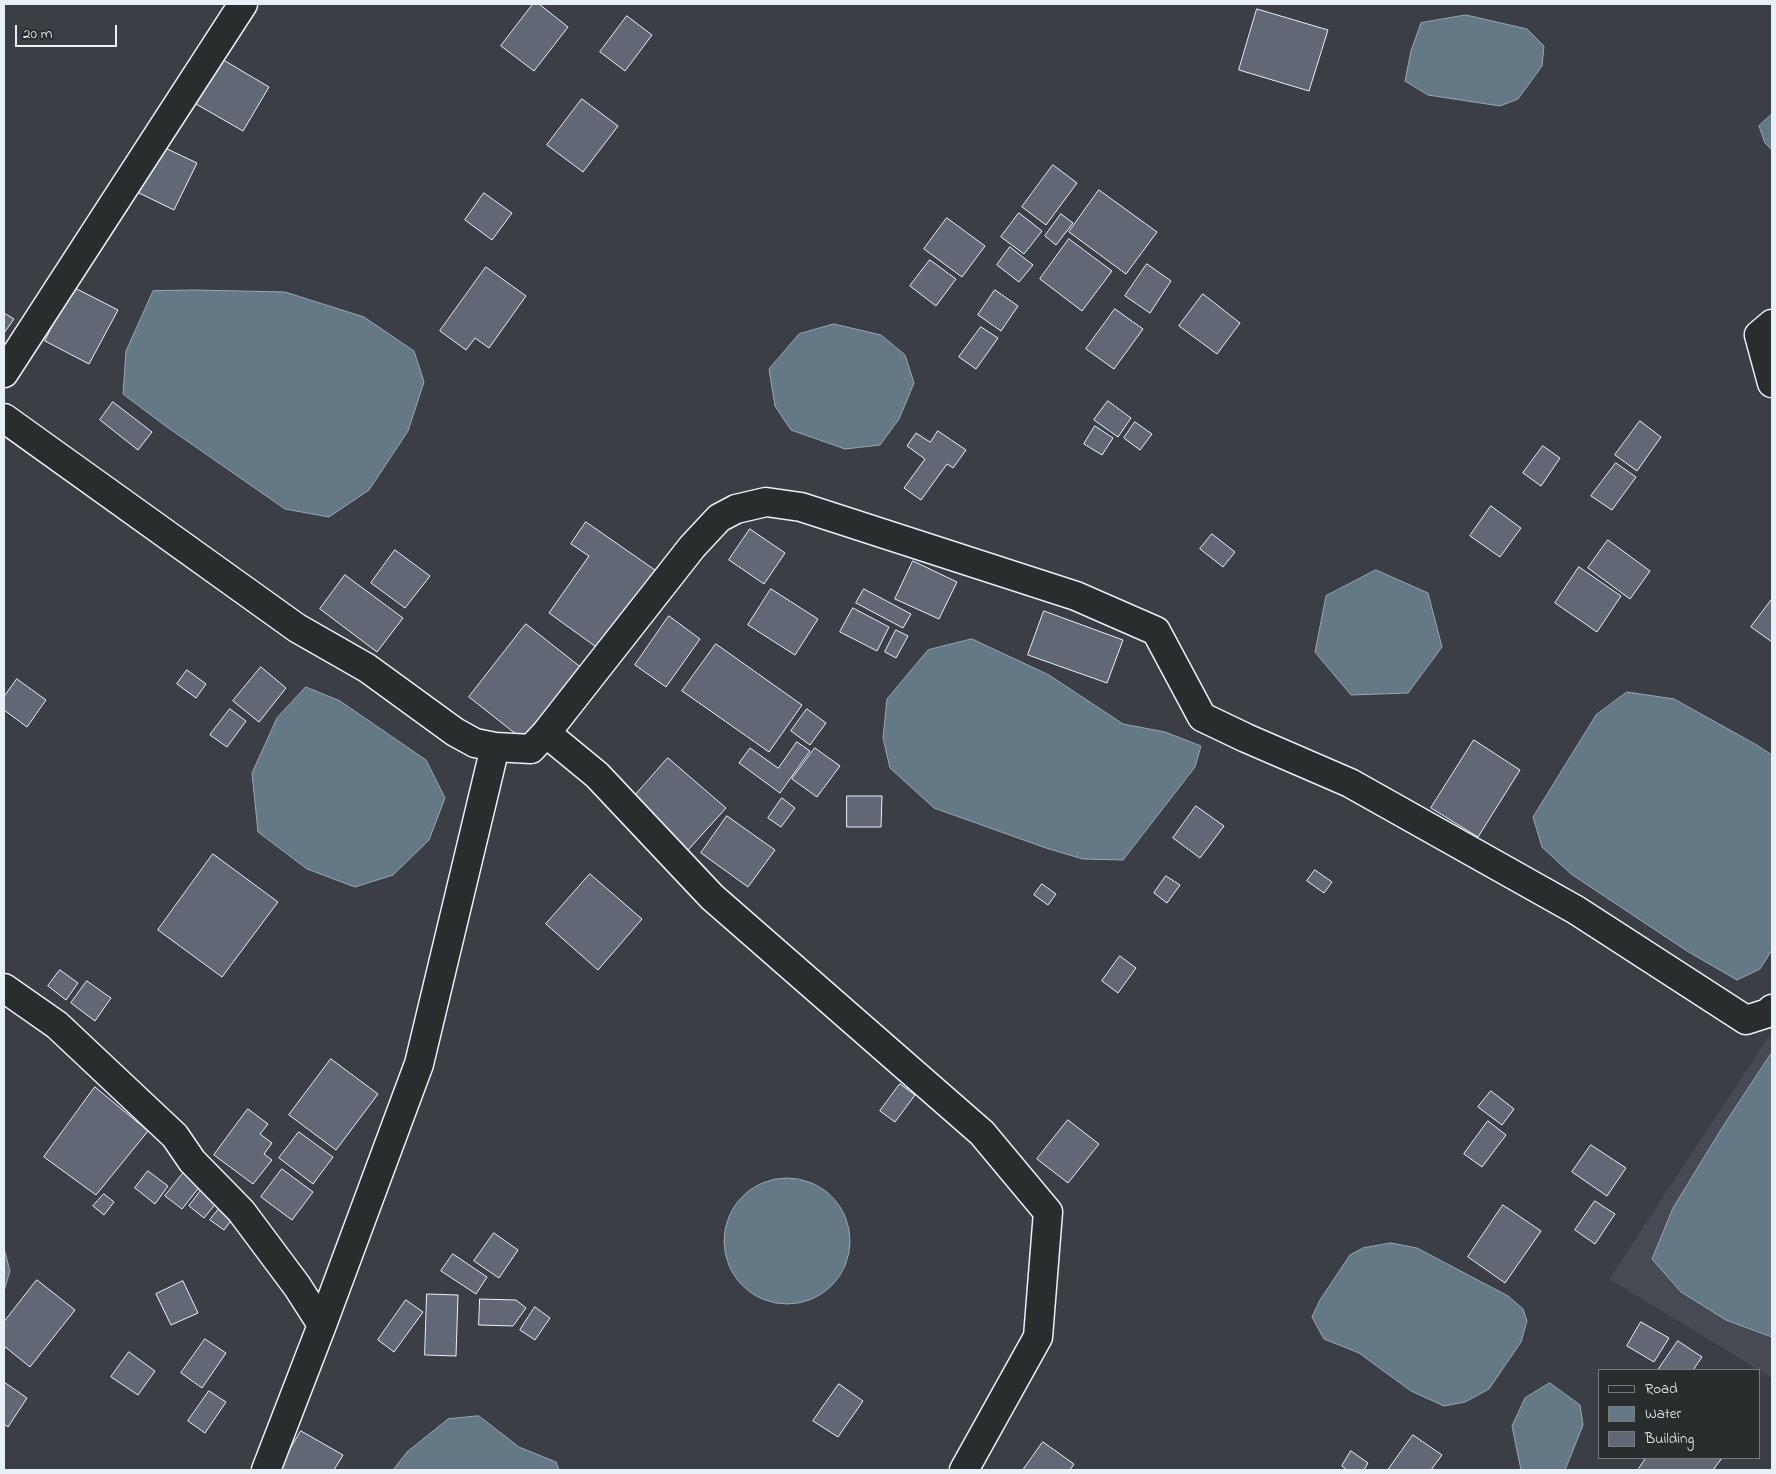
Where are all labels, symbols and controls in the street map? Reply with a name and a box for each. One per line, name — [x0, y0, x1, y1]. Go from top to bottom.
scale bar — [18, 15, 120, 47]
text: 20 m — [23, 23, 52, 45]
legend — [1598, 1369, 1761, 1459]
text: Road — [1645, 1378, 1678, 1400]
text: Water — [1645, 1403, 1681, 1425]
text: Building — [1645, 1428, 1694, 1450]

